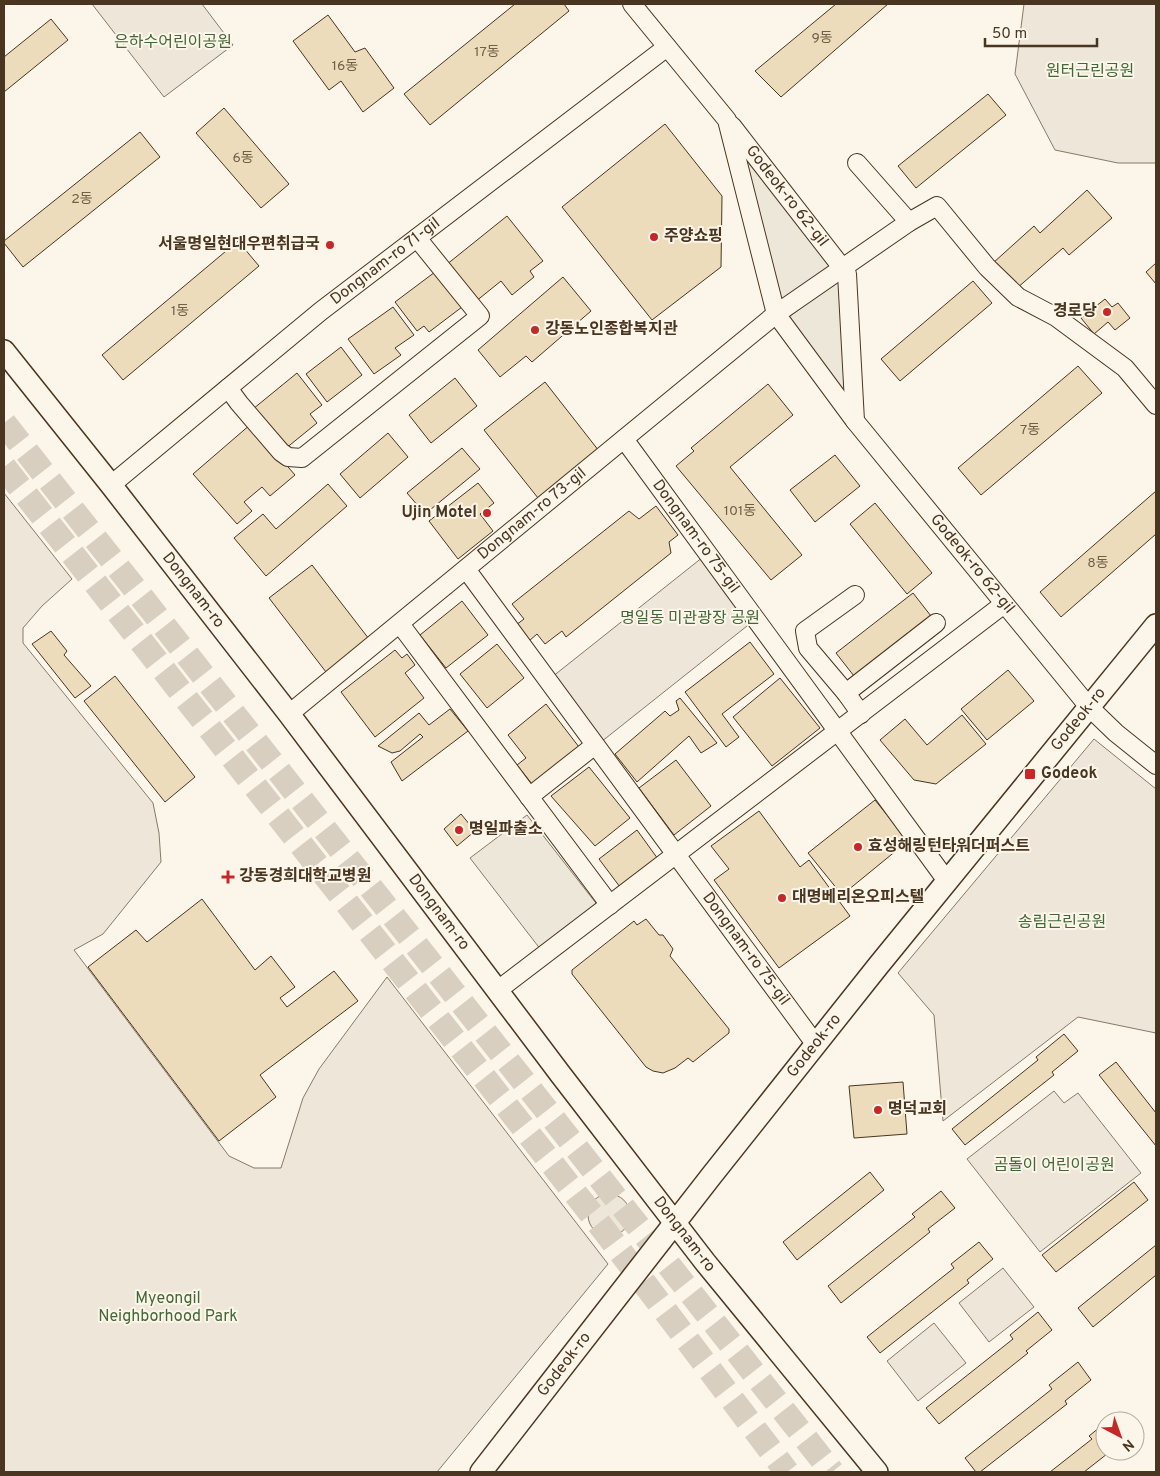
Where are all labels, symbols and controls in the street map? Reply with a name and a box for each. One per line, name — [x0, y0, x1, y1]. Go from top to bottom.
scale bar — [985, 15, 1098, 47]
text: 50 m — [992, 25, 1027, 44]
house number: 9동 — [811, 30, 833, 47]
park label: 은하수어린이공원 — [114, 33, 232, 53]
house number: 17동 — [474, 44, 500, 61]
house number: 16동 — [332, 58, 358, 75]
park label: 원터근린공원 — [1046, 62, 1134, 82]
street label: Godeok-ro 62-gil — [741, 142, 832, 251]
house number: 6동 — [232, 150, 254, 167]
house number: 2동 — [71, 191, 93, 208]
street label: Dongnam-ro 71-gil — [327, 214, 444, 310]
place label: 주양쇼핑 — [664, 227, 723, 247]
marker: 주양쇼핑 — [648, 231, 660, 243]
place label: 서울명일현대우편취급국 — [158, 234, 320, 255]
marker: 서울명일현대우편취급국 — [324, 239, 336, 251]
place label: 경로당 — [1053, 302, 1097, 322]
house number: 1동 — [171, 303, 189, 320]
marker: 경로당 — [1101, 306, 1113, 318]
place label: 강동노인종합복지관 — [545, 319, 678, 340]
marker: 강동노인종합복지관 — [529, 324, 541, 336]
house number: 7동 — [1020, 422, 1040, 439]
street label: Dongnam-ro 73-gil — [474, 464, 591, 565]
street label: Dongnam-ro 75-gil — [647, 476, 743, 597]
place label: Ujin Motel — [401, 503, 477, 523]
house number: 101동 — [724, 503, 756, 520]
marker: Ujin Motel — [481, 507, 493, 519]
street label: Godeok-ro 62-gil — [925, 510, 1019, 618]
street label: Dongnam-ro — [157, 549, 229, 632]
house number: 8동 — [1087, 555, 1109, 572]
park label: 명일동 미관광장 공원 — [620, 609, 760, 629]
street label: Godeok-ro — [1047, 684, 1111, 756]
place label: Godeok — [1041, 764, 1098, 784]
marker: Godeok — [1023, 767, 1037, 781]
place label: 명일파출소 — [469, 820, 543, 840]
marker: 명일파출소 — [453, 824, 465, 836]
place label: 효성해링턴타워더퍼스트 — [868, 837, 1030, 857]
marker: 효성해링턴타워더퍼스트 — [852, 841, 864, 853]
place label: 강동경희대학교병원 — [239, 866, 371, 887]
marker: 강동경희대학교병원 — [221, 870, 235, 884]
street label: Dongnam-ro — [403, 870, 474, 955]
place label: 대명베리온오피스텔 — [792, 888, 924, 908]
street label: Dongnam-ro 75-gil — [697, 889, 794, 1010]
marker: 대명베리온오피스텔 — [776, 892, 788, 904]
park label: 송림근린공원 — [1018, 913, 1106, 933]
street label: Godeok-ro — [783, 1010, 846, 1082]
place label: 명덕교회 — [888, 1100, 947, 1120]
marker: 명덕교회 — [872, 1104, 884, 1116]
park label: 곰돌이 어린이공원 — [993, 1156, 1115, 1176]
street label: Dongnam-ro — [648, 1193, 720, 1277]
park label: Myeongil Neighborhood Park — [98, 1289, 238, 1327]
street label: Godeok-ro — [533, 1328, 596, 1401]
north arrow — [1095, 1411, 1145, 1461]
text: N — [1118, 1435, 1137, 1454]

